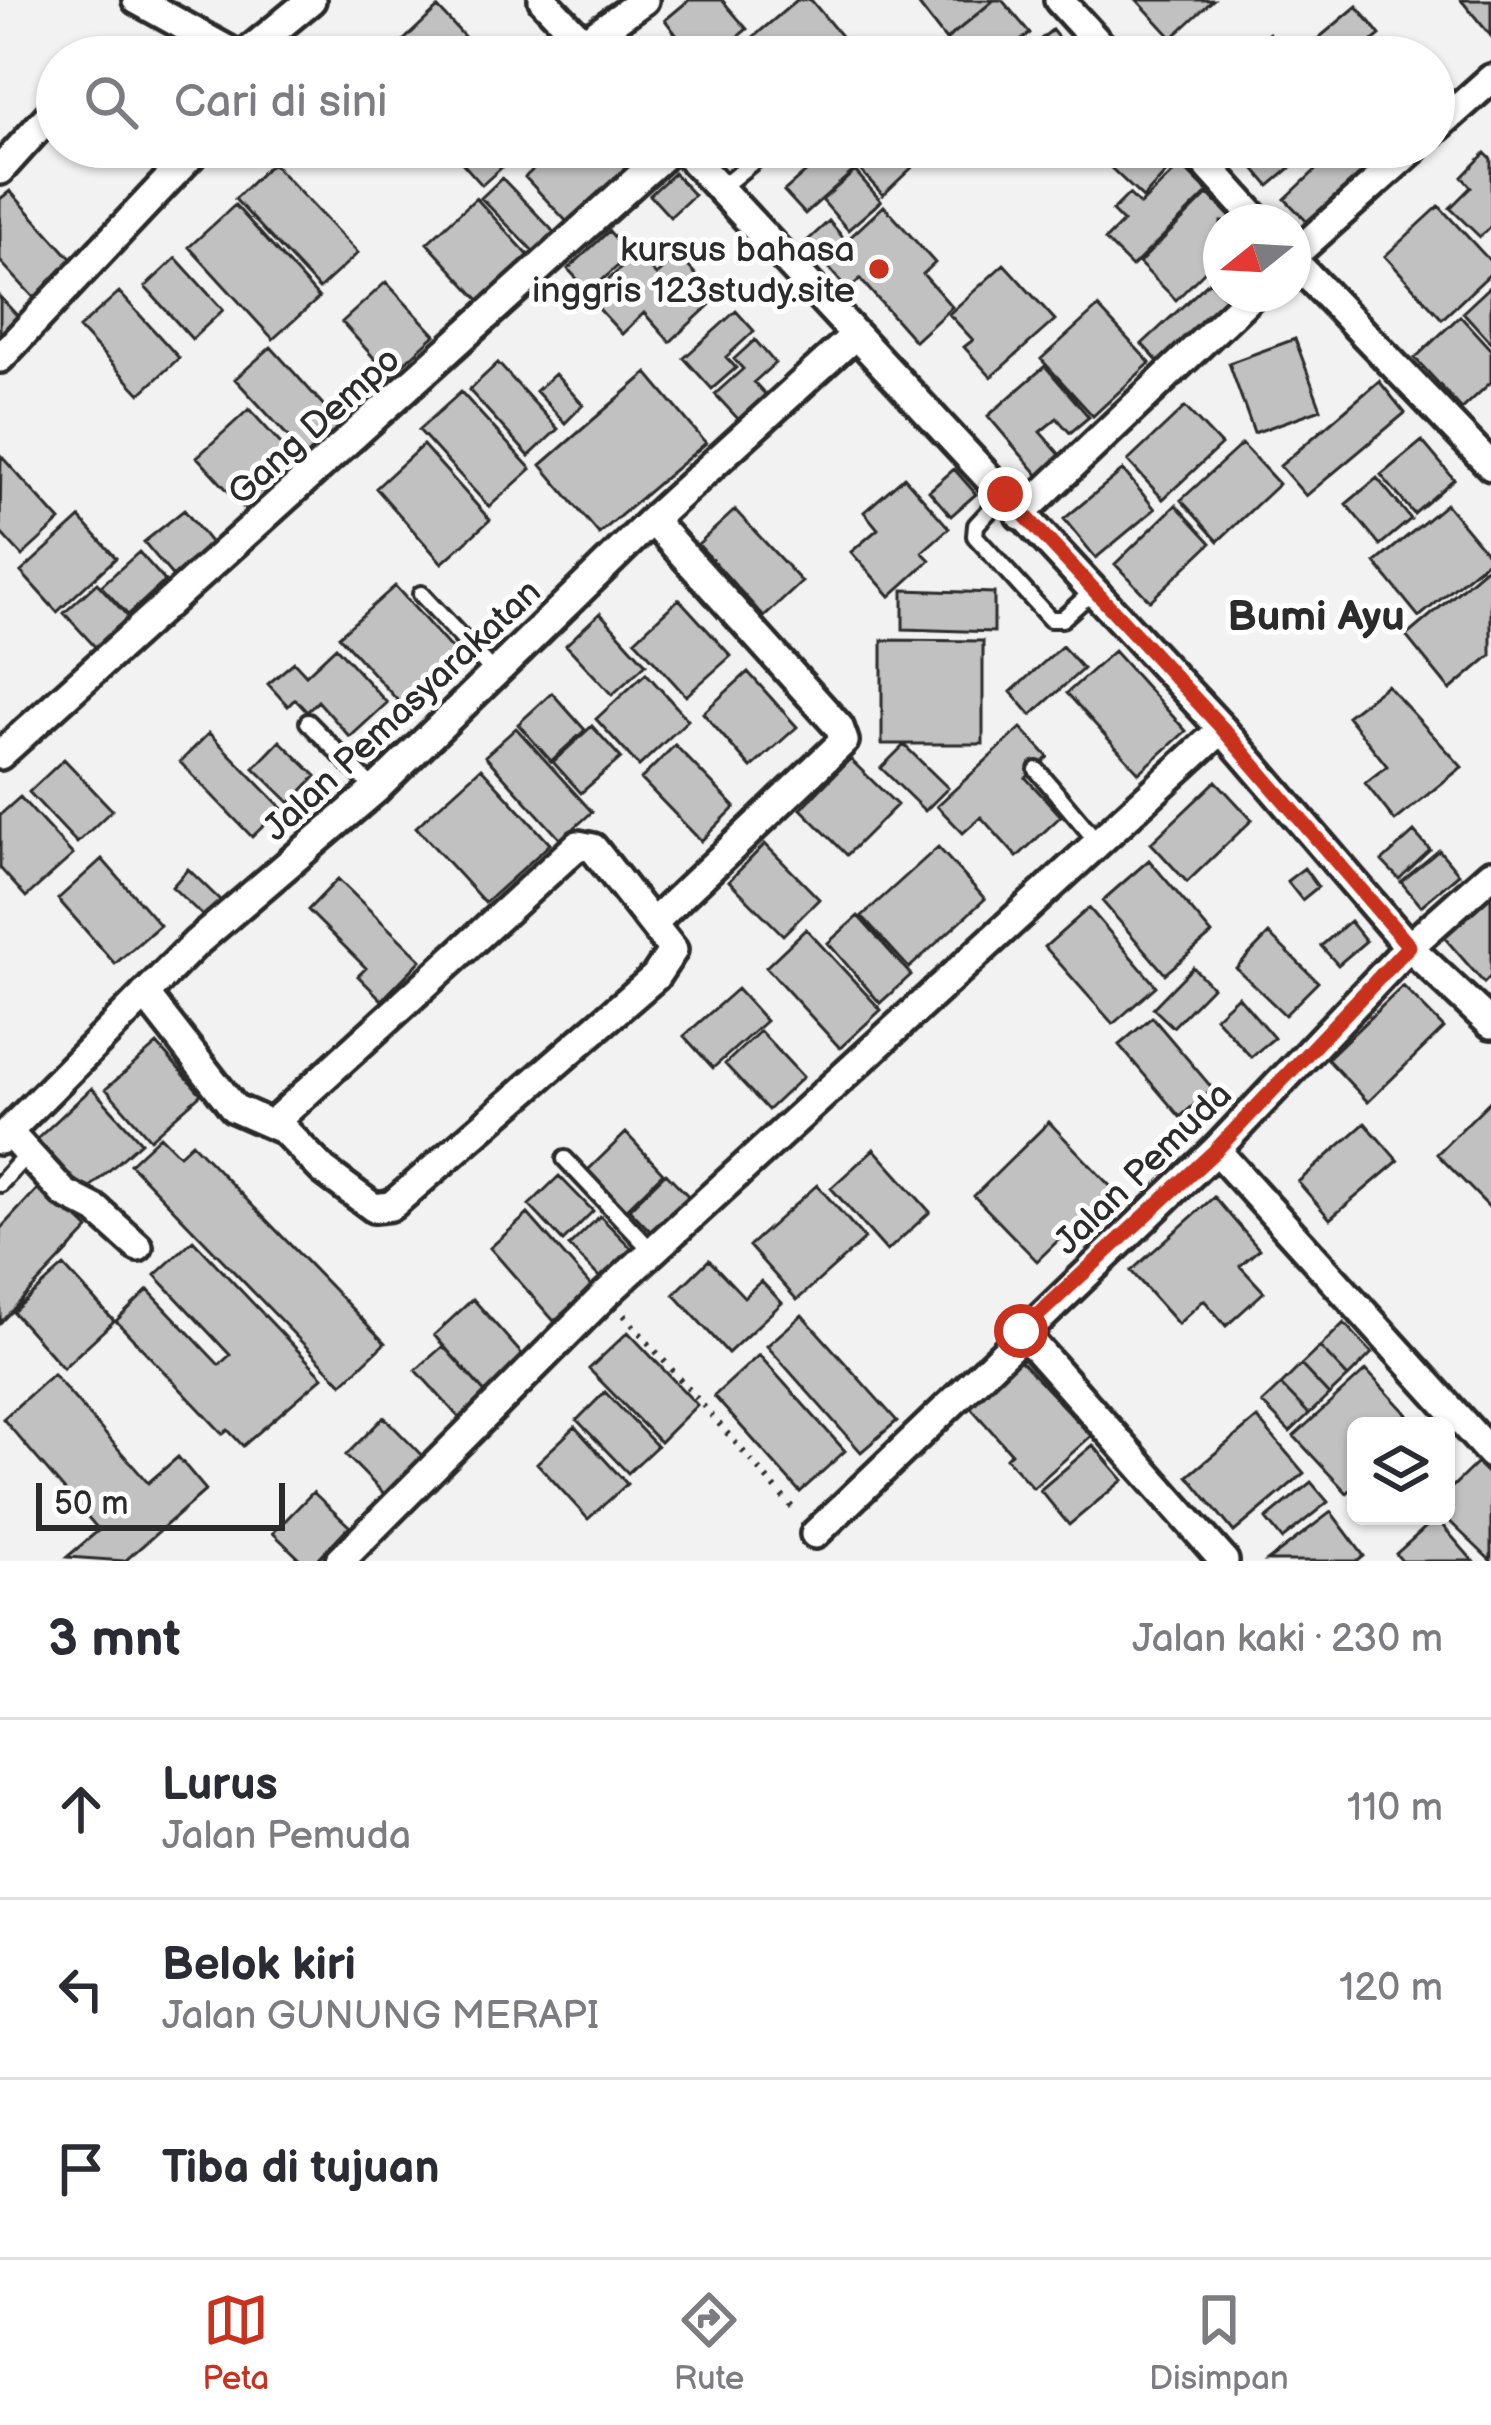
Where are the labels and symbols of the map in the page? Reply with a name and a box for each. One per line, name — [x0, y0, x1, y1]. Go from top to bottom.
north arrow — [1203, 204, 1311, 312]
place label: kursus bahasa inggris 123study.site — [532, 229, 855, 313]
marker: kursus bahasa inggris 123study.site — [866, 256, 892, 282]
street label: Gang Dempo — [220, 338, 409, 515]
route end — [978, 467, 1032, 521]
street label: Jalan Pemasyarakatan — [255, 571, 550, 851]
district label: Bumi Ayu — [1227, 592, 1405, 643]
street label: Jalan Pemuda — [1046, 1074, 1241, 1264]
route start — [994, 1304, 1048, 1358]
scale bar — [36, 1477, 285, 1530]

